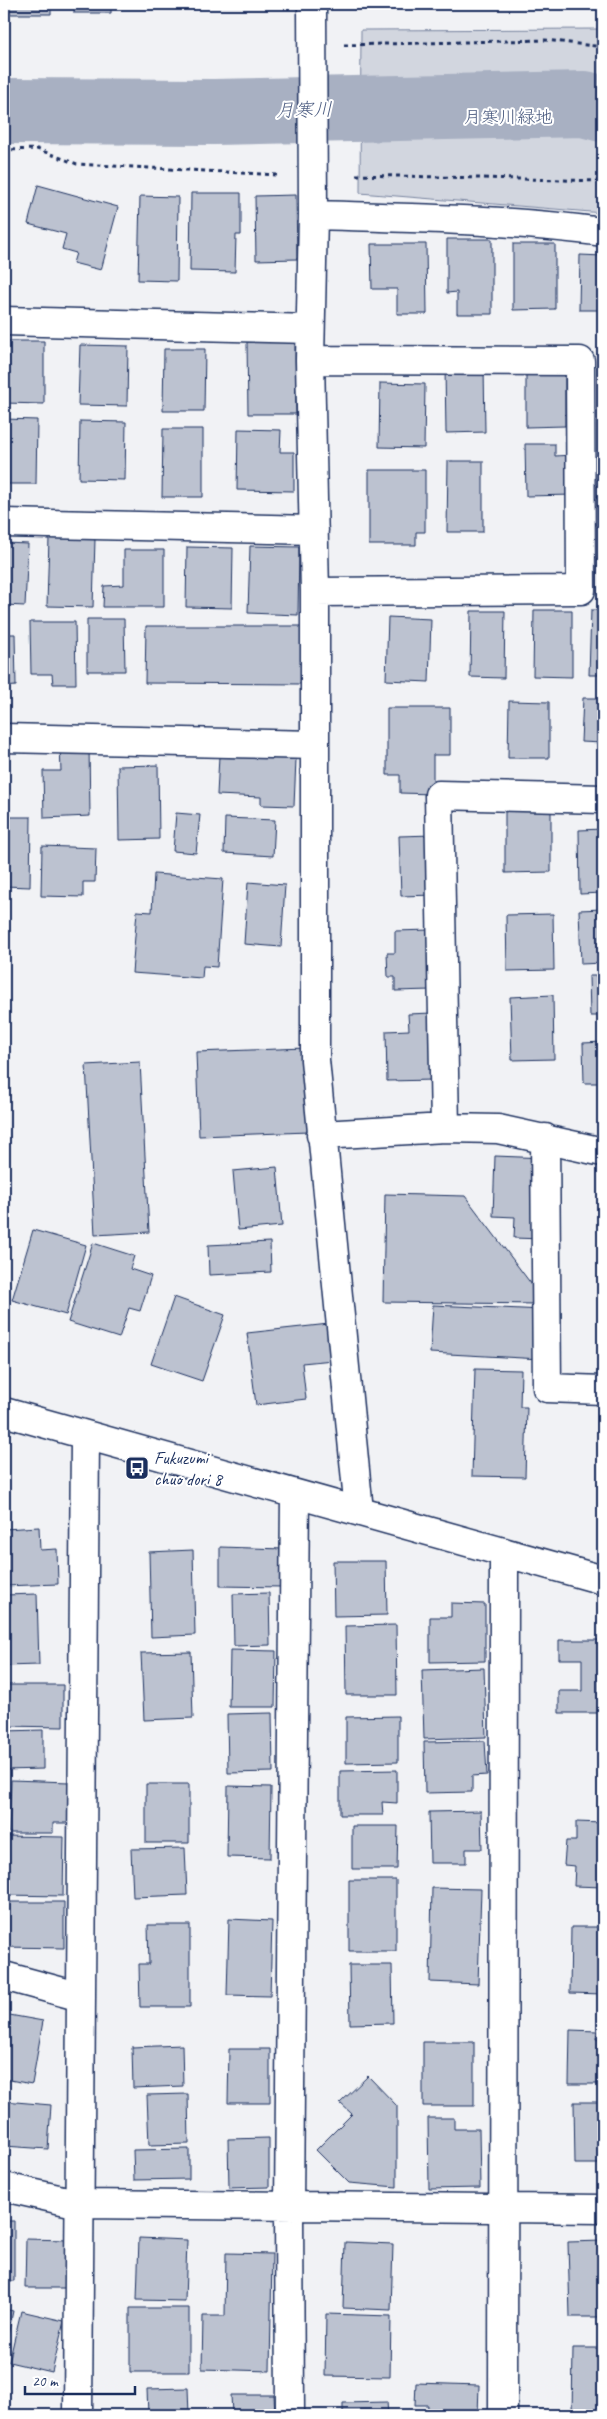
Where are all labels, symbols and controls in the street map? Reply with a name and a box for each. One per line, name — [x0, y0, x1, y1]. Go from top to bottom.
water label: 月寒川 — [275, 98, 333, 122]
park label: 月寒川緑地 — [463, 106, 553, 128]
place label: Fukuzumi chuo dori 8 — [154, 1447, 224, 1490]
bus stop icon: Fukuzumi chuo dori 8 — [124, 1455, 150, 1481]
scale bar — [25, 2364, 135, 2396]
text: 20 m — [32, 2372, 59, 2391]

